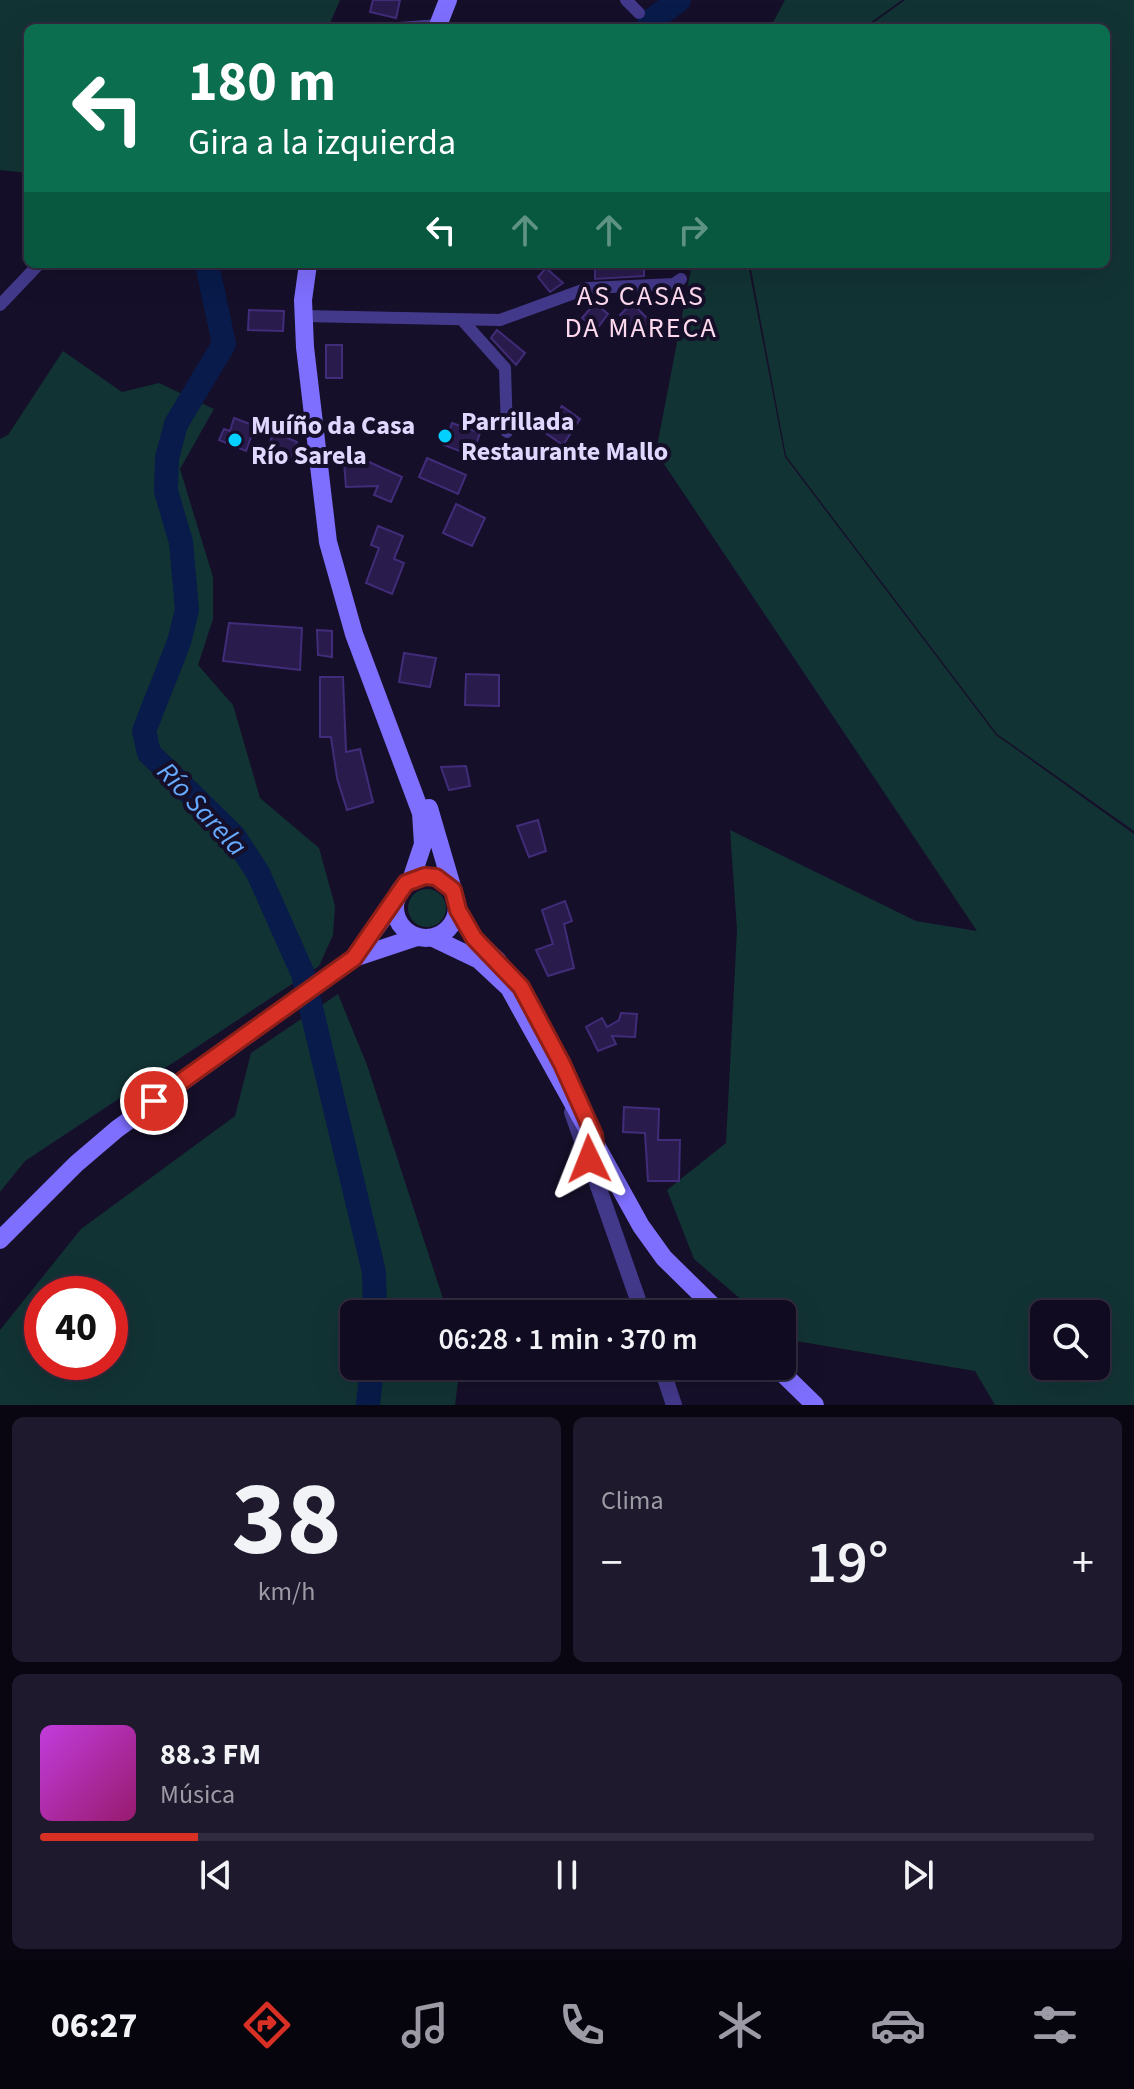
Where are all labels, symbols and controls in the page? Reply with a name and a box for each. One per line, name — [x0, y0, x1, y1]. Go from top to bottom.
text: 180 m — [188, 43, 336, 122]
icon: left — [56, 56, 160, 160]
text: Gira a la izquierda — [188, 117, 456, 168]
icon: left — [419, 208, 463, 252]
icon: ahead — [503, 208, 547, 252]
icon: ahead — [587, 208, 631, 252]
icon: right — [671, 208, 715, 252]
district label: AS CASAS DA MARECA — [564, 276, 718, 348]
place label: Parrillada Restaurante Mallo — [461, 403, 668, 470]
place label: Muíño da Casa Río Sarela — [251, 407, 415, 474]
marker: Parrillada Restaurante Mallo — [436, 427, 454, 445]
marker: Muíño da Casa Río Sarela — [226, 431, 244, 449]
water label: Río Sarela — [148, 753, 256, 865]
pin — [120, 1067, 188, 1135]
icon: arrive — [132, 1079, 176, 1123]
position arrow — [547, 1117, 631, 1201]
speed limit sign: 40 — [24, 1276, 128, 1380]
map controls — [1030, 1300, 1110, 1380]
button: search — [1030, 1300, 1110, 1380]
text: 06:28 · 1 min · 370 m — [438, 1318, 698, 1361]
text: 38 — [232, 1447, 341, 1595]
text: Clima — [601, 1482, 664, 1519]
text: 19° — [806, 1521, 889, 1606]
text: − — [601, 1532, 623, 1595]
text: + — [1072, 1532, 1094, 1595]
text: km/h — [258, 1573, 315, 1610]
text: 88.3 FM — [160, 1733, 261, 1776]
text: Música — [160, 1776, 235, 1813]
icon: previous — [194, 1853, 238, 1897]
icon: pause — [545, 1853, 589, 1897]
icon: next — [896, 1853, 940, 1897]
icon: directions — [239, 1997, 295, 2053]
icon: music — [397, 1997, 453, 2053]
icon: phone — [554, 1997, 610, 2053]
icon: climate — [712, 1997, 768, 2053]
icon: car — [870, 1997, 926, 2053]
icon: filters — [1027, 1997, 1083, 2053]
text: 06:27 — [51, 2000, 138, 2051]

